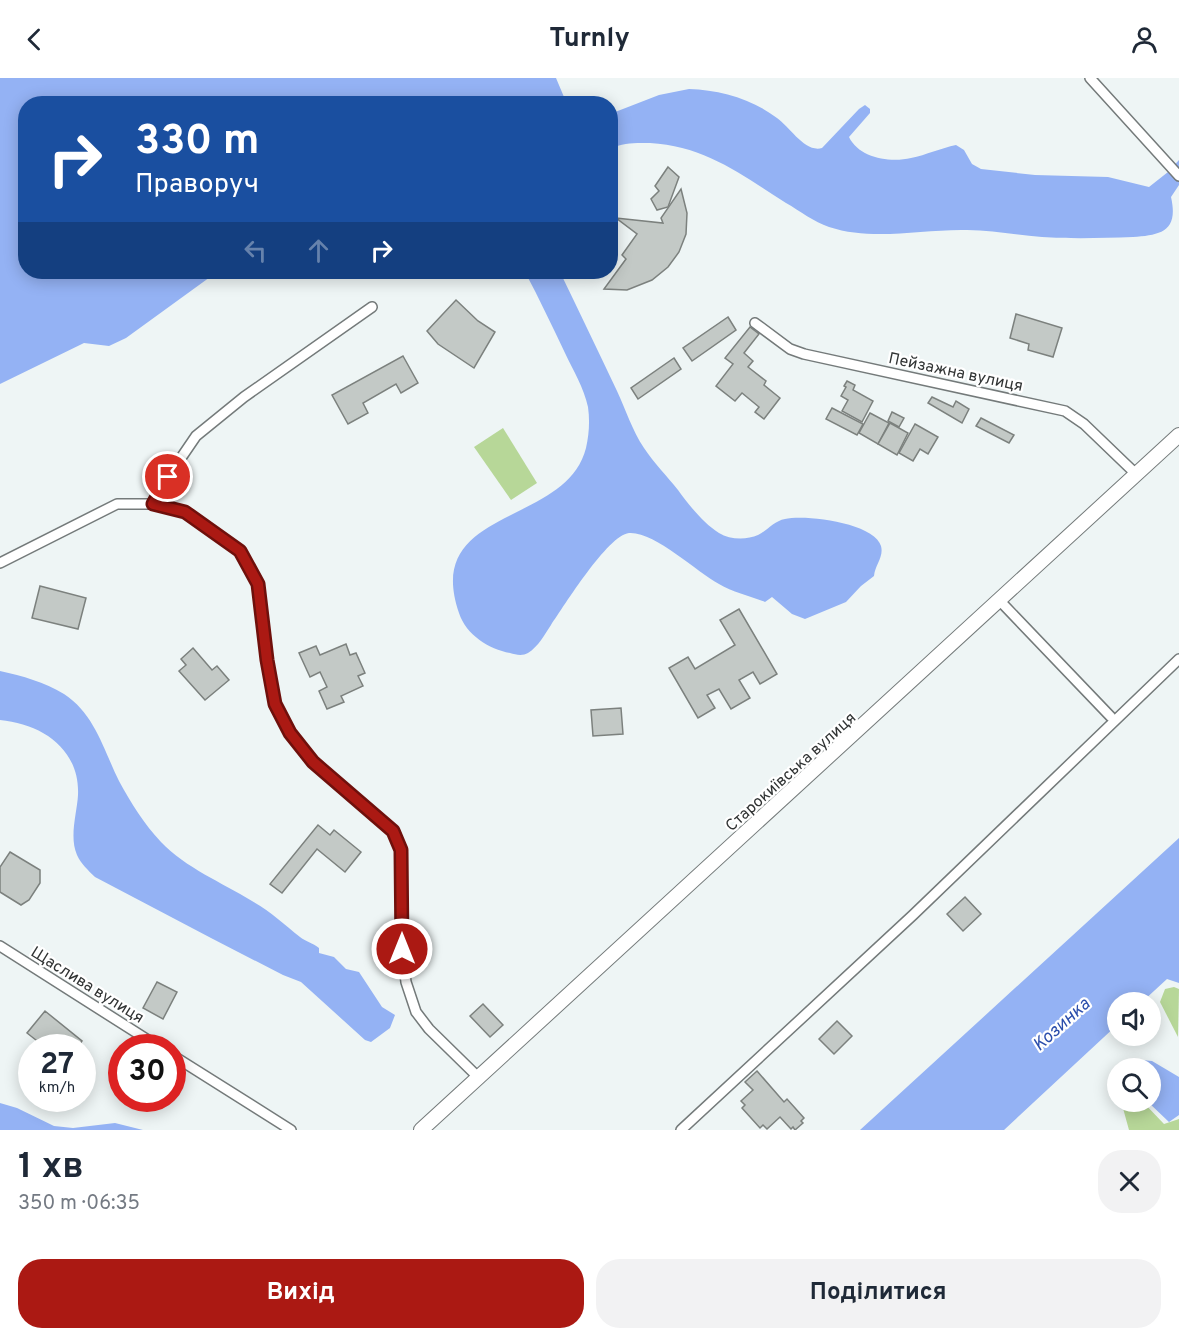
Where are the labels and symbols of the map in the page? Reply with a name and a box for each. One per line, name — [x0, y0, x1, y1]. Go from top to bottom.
street label: Пейзажна вулиця — [887, 349, 1025, 397]
pin — [142, 451, 193, 502]
street label: Старокиївська вулиця — [722, 709, 861, 836]
position arrow — [370, 917, 434, 981]
street label: Щаслива вулиця — [27, 943, 147, 1029]
water label: Козинка — [1028, 993, 1096, 1057]
speed limit sign: 30 — [108, 1034, 186, 1112]

